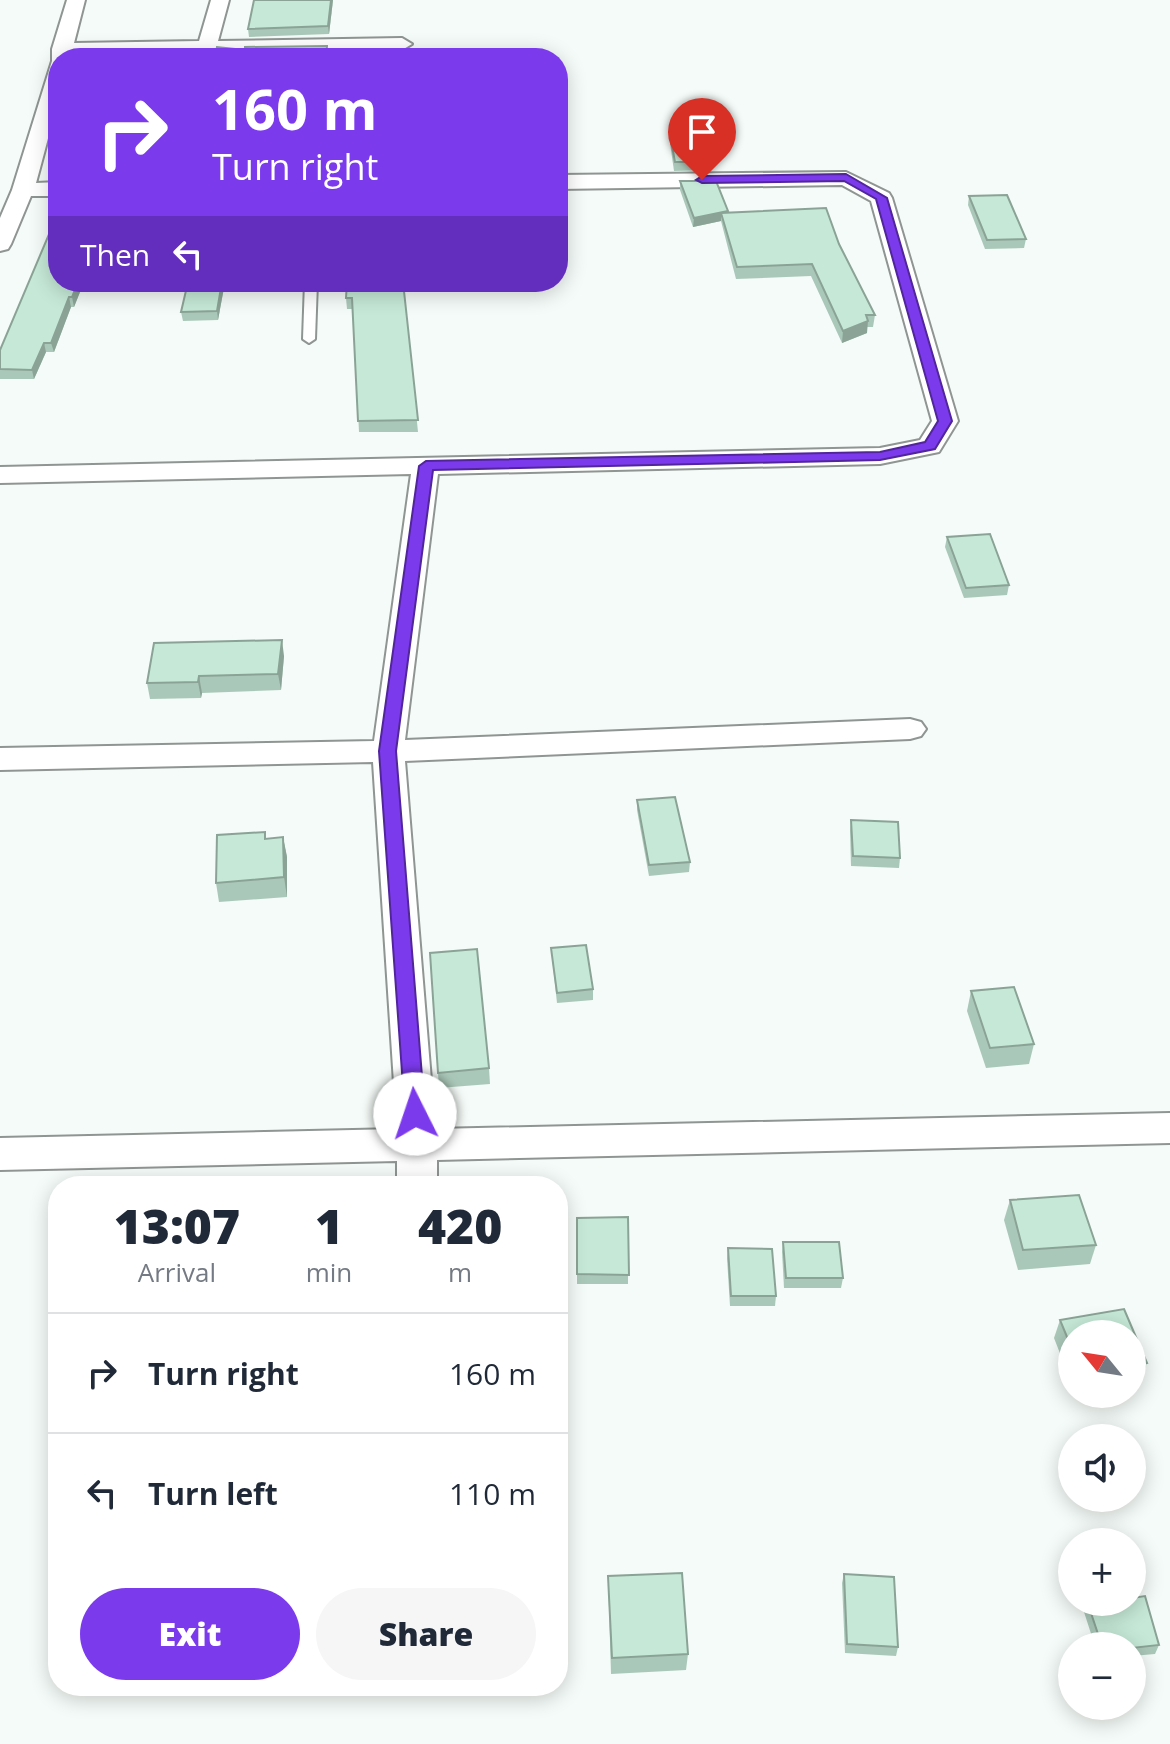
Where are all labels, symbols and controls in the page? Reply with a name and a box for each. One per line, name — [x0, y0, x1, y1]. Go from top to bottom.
text: 160 m — [212, 70, 378, 146]
icon: right — [80, 80, 184, 184]
pin — [668, 98, 736, 180]
icon: arrive — [680, 110, 724, 154]
text: Turn right — [212, 142, 378, 191]
icon: left — [166, 232, 210, 276]
text: Then — [80, 234, 150, 275]
position arrow — [373, 1072, 457, 1156]
text: 13:07 — [114, 1193, 240, 1258]
text: 1 — [315, 1193, 343, 1258]
text: 420 — [418, 1193, 502, 1258]
text: Arrival — [138, 1254, 216, 1290]
text: min — [306, 1254, 352, 1290]
text: m — [448, 1254, 472, 1290]
north arrow — [1058, 1320, 1146, 1408]
map controls — [1058, 1320, 1146, 1720]
icon: right — [80, 1351, 124, 1395]
text: Turn right — [148, 1353, 299, 1394]
text: 160 m — [449, 1353, 536, 1394]
button: sound — [1058, 1424, 1146, 1512]
icon: left — [80, 1471, 124, 1515]
text: Turn left — [148, 1473, 278, 1514]
text: 110 m — [449, 1473, 536, 1514]
button: + — [1058, 1528, 1146, 1616]
button: Exit — [80, 1588, 300, 1680]
button: Share — [316, 1588, 536, 1680]
button: − — [1058, 1632, 1146, 1720]

